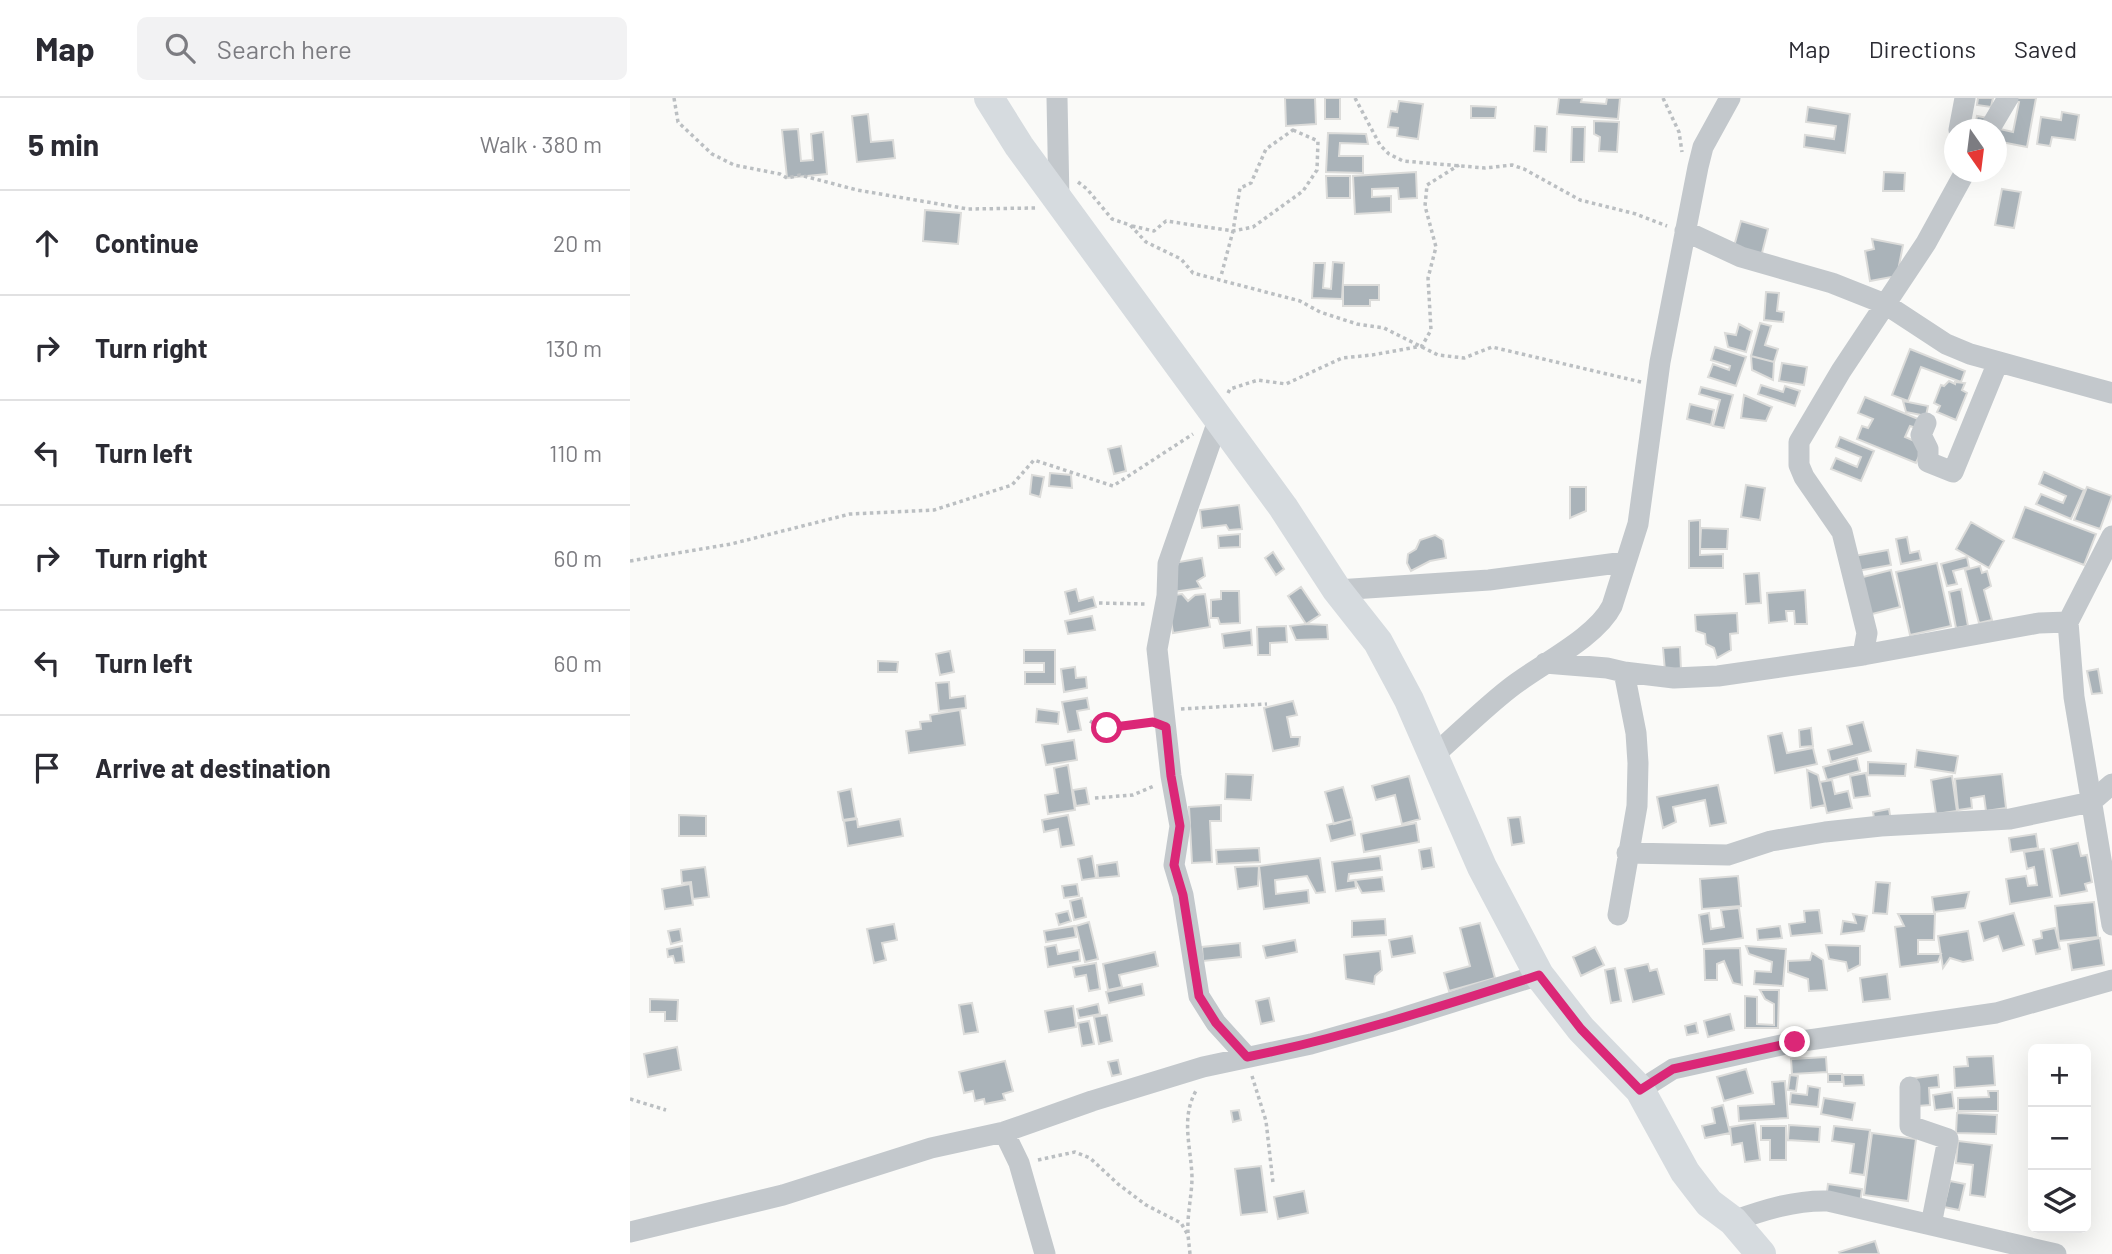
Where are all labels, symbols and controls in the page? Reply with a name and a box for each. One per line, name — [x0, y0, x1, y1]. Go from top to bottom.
search box — [137, 17, 627, 80]
text: Map — [35, 28, 95, 68]
icon: search — [161, 29, 199, 67]
text: Search here — [217, 33, 352, 64]
text: Map — [1788, 34, 1831, 63]
text: Directions — [1869, 34, 1976, 63]
text: Saved — [2014, 34, 2077, 63]
north arrow — [1944, 119, 2007, 182]
text: 5 min — [28, 126, 99, 162]
text: Walk · 380 m — [480, 130, 602, 158]
icon: ahead — [28, 224, 66, 262]
text: Continue — [95, 227, 199, 258]
text: 20 m — [553, 229, 602, 257]
icon: right — [28, 329, 66, 367]
text: Turn right — [95, 332, 208, 363]
text: 130 m — [545, 334, 602, 362]
icon: left — [28, 434, 66, 472]
text: Turn left — [95, 437, 193, 468]
text: 110 m — [549, 439, 602, 467]
icon: right — [28, 539, 66, 577]
text: Turn right — [95, 542, 208, 573]
text: 60 m — [554, 544, 602, 572]
icon: left — [28, 644, 66, 682]
text: Turn left — [95, 647, 193, 678]
text: 60 m — [554, 649, 602, 677]
route start — [1091, 712, 1122, 743]
icon: arrive — [28, 749, 66, 787]
text: Arrive at destination — [95, 752, 331, 783]
route end — [1779, 1026, 1810, 1057]
map controls — [2028, 1044, 2091, 1233]
button: + — [2028, 1044, 2091, 1107]
button: − — [2028, 1107, 2091, 1170]
button: layers — [2028, 1170, 2091, 1233]

